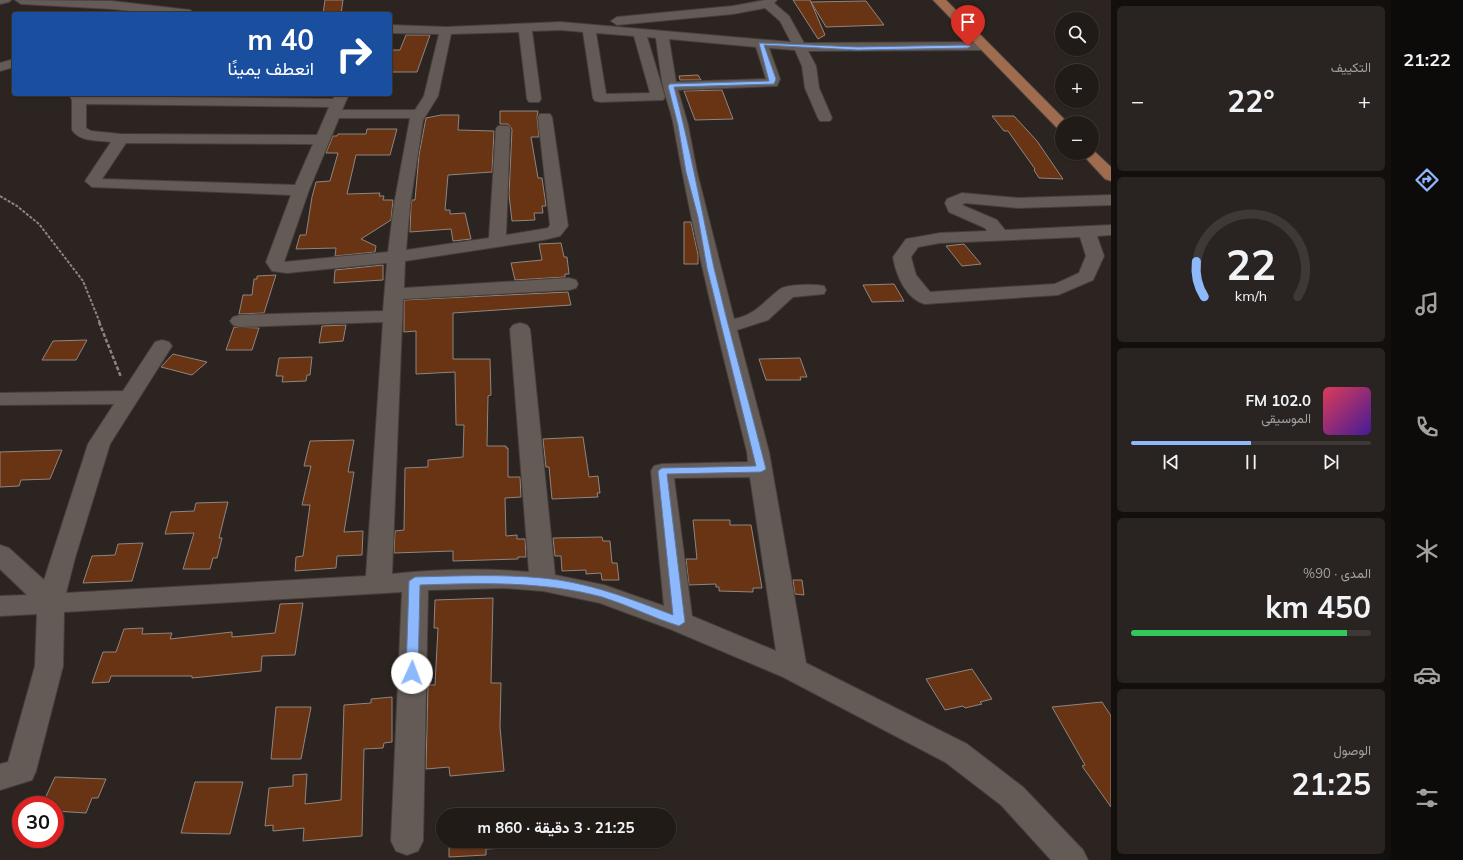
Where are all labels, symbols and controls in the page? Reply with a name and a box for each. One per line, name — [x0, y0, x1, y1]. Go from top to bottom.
pin — [951, 5, 985, 46]
icon: arrive — [957, 11, 979, 33]
map controls — [1055, 12, 1099, 160]
button: search — [1055, 12, 1099, 56]
text: 40 m — [248, 22, 314, 57]
icon: right — [328, 28, 380, 80]
text: 21:22 — [1403, 48, 1451, 71]
text: انعطف يمينًا — [228, 57, 314, 80]
text: التكييف — [1331, 59, 1371, 75]
button: + — [1055, 64, 1099, 108]
text: 22° — [1227, 82, 1275, 120]
text: − — [1131, 87, 1144, 115]
text: + — [1358, 87, 1371, 115]
button: − — [1055, 116, 1099, 160]
icon: directions — [1413, 166, 1441, 194]
text: 22 — [1226, 238, 1276, 290]
text: km/h — [1235, 287, 1267, 305]
icon: music — [1413, 290, 1441, 318]
text: 102.0 FM — [1246, 391, 1311, 410]
text: الموسيقى — [1261, 410, 1311, 426]
icon: phone — [1413, 413, 1441, 441]
icon: previous — [1160, 451, 1182, 473]
icon: pause — [1240, 451, 1262, 473]
icon: next — [1320, 451, 1342, 473]
icon: climate — [1413, 537, 1441, 565]
text: المدى · 90% — [1303, 565, 1371, 581]
text: 450 km — [1265, 588, 1371, 626]
position arrow — [391, 652, 433, 694]
icon: car — [1413, 661, 1441, 689]
text: الوصول — [1333, 742, 1371, 758]
text: 21:25 — [1292, 765, 1371, 803]
icon: filters — [1413, 784, 1441, 812]
speed limit sign: 30 — [12, 796, 64, 848]
text: 21:25 · 3 دقيقة · 860 m — [478, 818, 634, 837]

